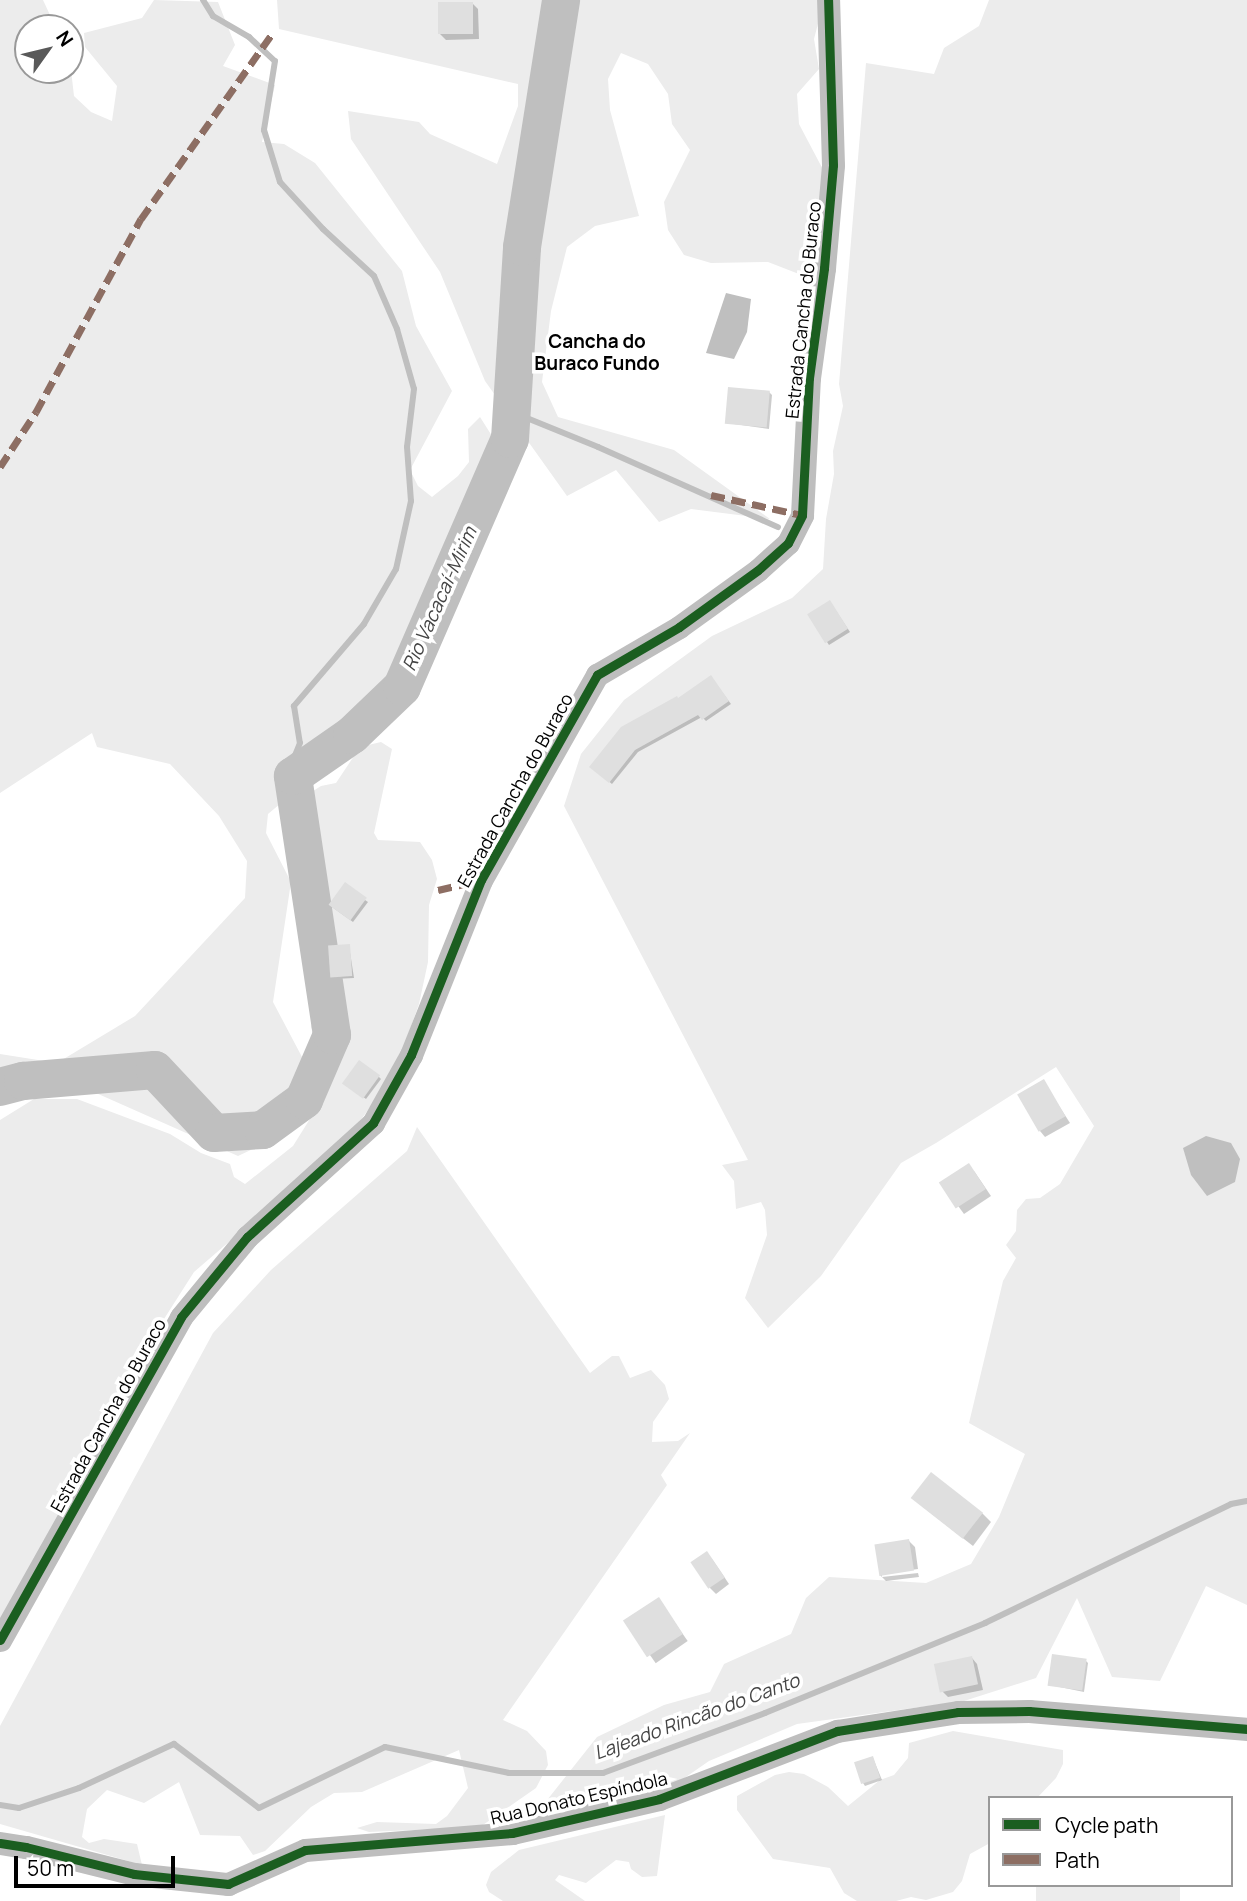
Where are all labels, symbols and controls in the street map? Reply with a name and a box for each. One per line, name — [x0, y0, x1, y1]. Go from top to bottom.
north arrow — [14, 14, 84, 84]
text: N — [50, 25, 79, 51]
street label: Estrada Cancha do Buraco — [781, 200, 825, 420]
district label: Cancha do Buraco Fundo — [534, 331, 660, 375]
water label: Rio Vacacaí-Mirim — [398, 524, 482, 674]
street label: Estrada Cancha do Buraco — [453, 689, 577, 891]
street label: Estrada Cancha do Buraco — [46, 1314, 170, 1516]
water label: Lajeado Rincão do Canto — [591, 1669, 803, 1765]
street label: Rua Donato Espíndola — [488, 1767, 670, 1829]
legend — [988, 1796, 1233, 1887]
text: Cycle path — [1055, 1811, 1158, 1839]
scale bar — [18, 1842, 178, 1886]
text: Path — [1055, 1846, 1100, 1874]
text: 50 m — [27, 1854, 74, 1882]

